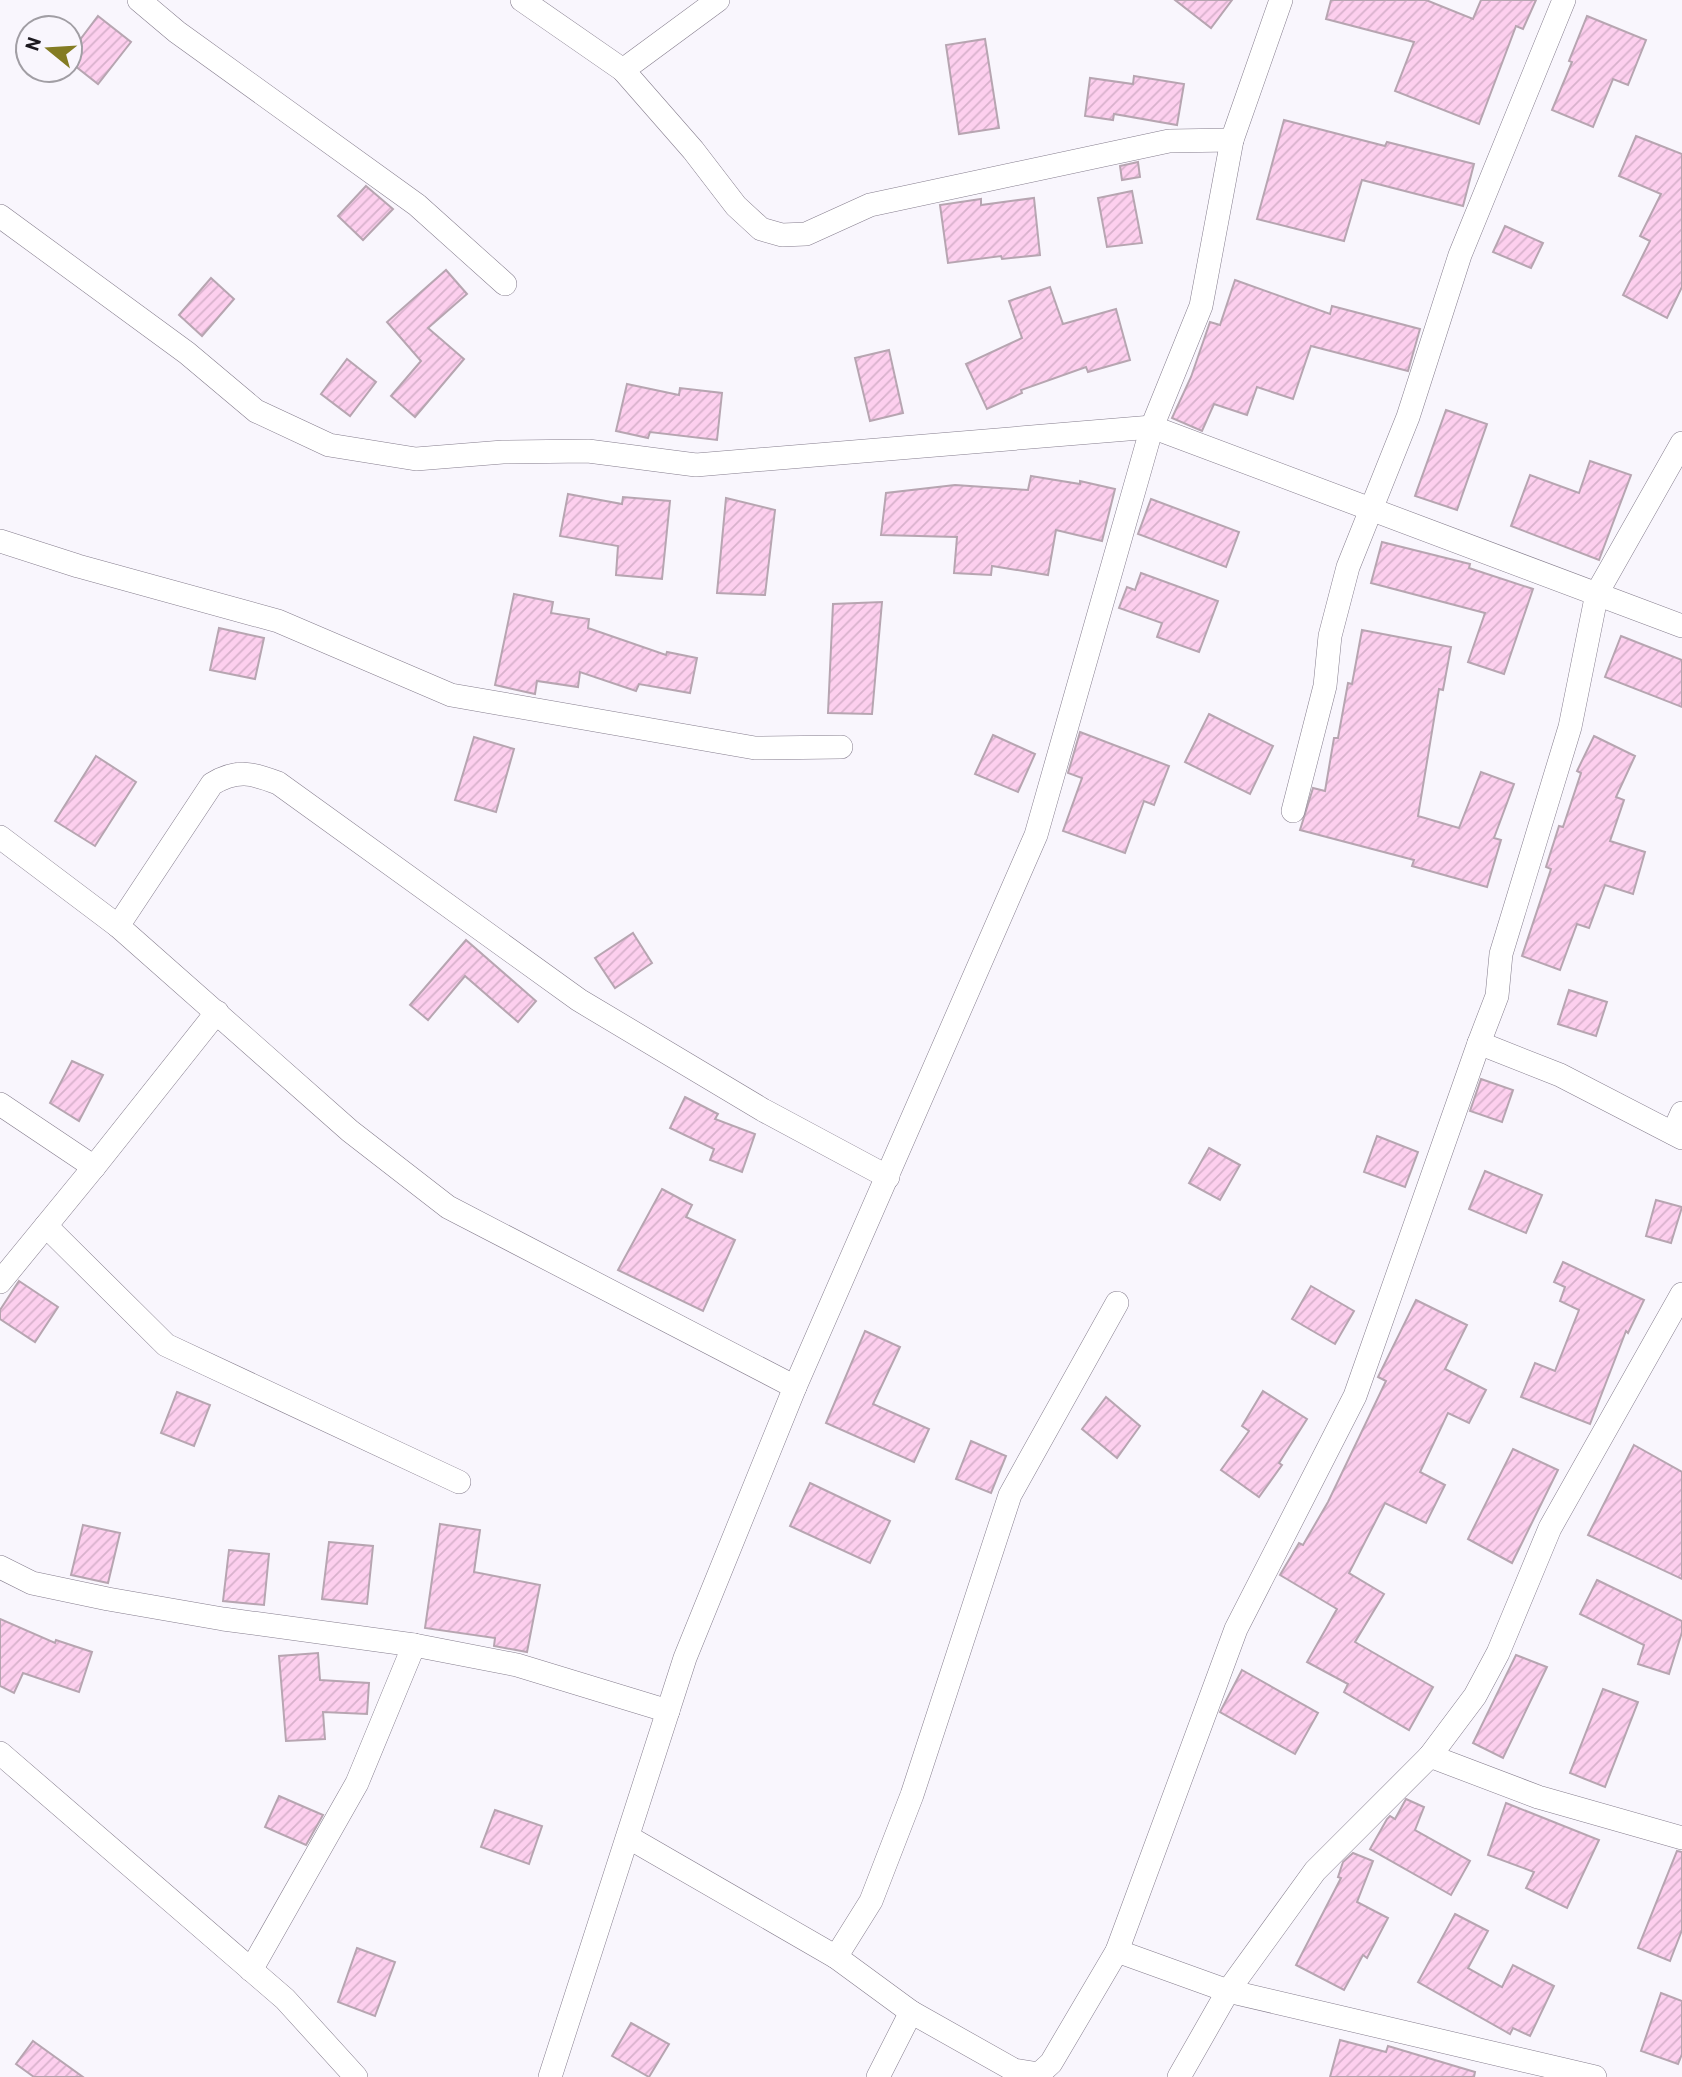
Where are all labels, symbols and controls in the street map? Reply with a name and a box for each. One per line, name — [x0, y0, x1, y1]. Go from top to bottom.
north arrow — [14, 14, 84, 84]
text: N — [19, 34, 45, 53]

